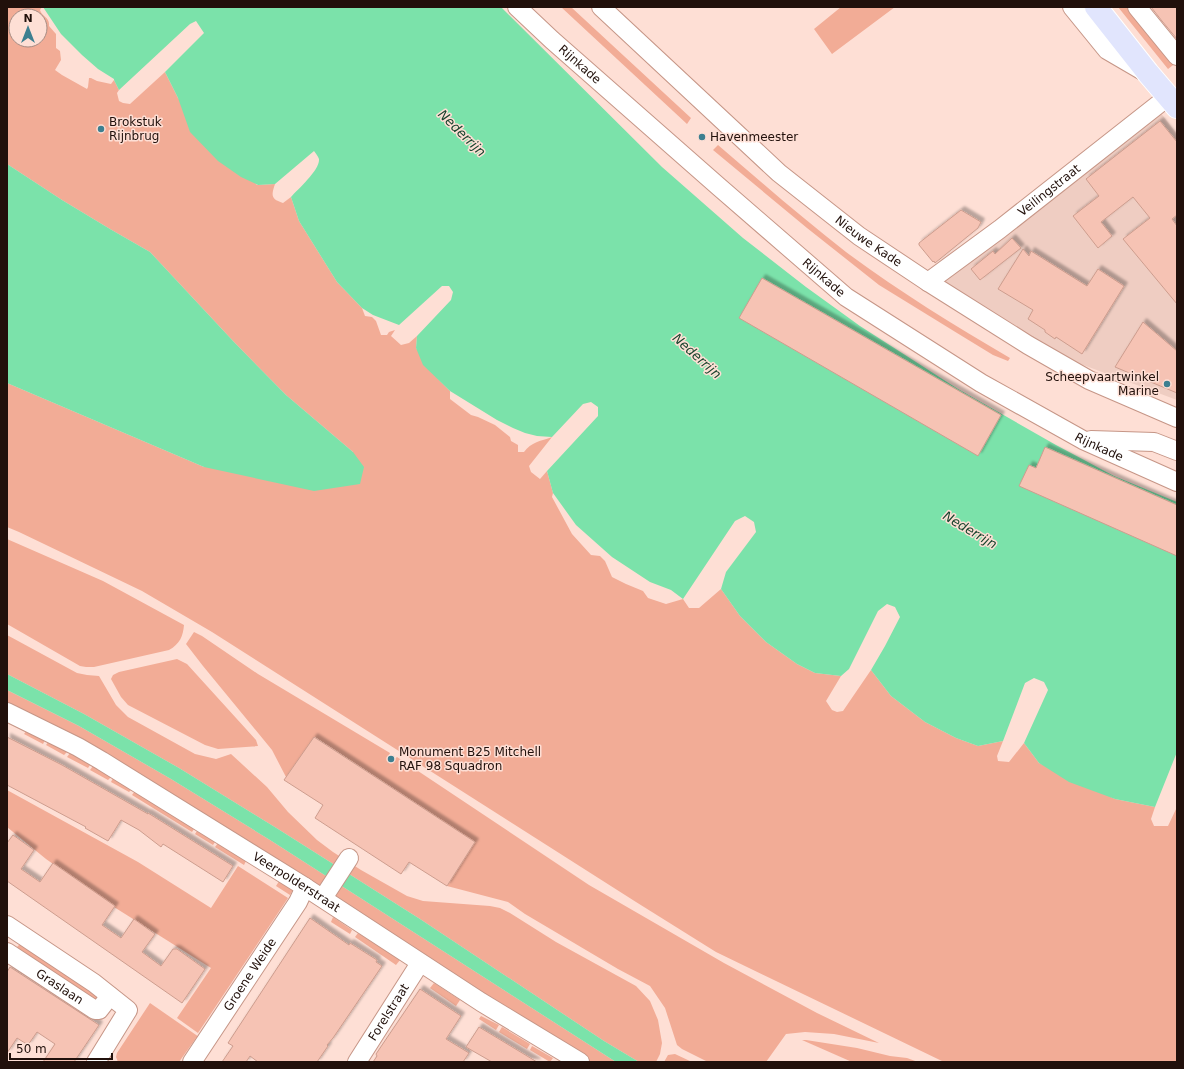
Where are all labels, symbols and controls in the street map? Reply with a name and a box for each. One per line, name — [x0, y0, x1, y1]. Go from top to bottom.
north arrow — [8, 8, 48, 48]
text: N — [23, 12, 33, 25]
street label: Rijnkade — [556, 42, 604, 87]
water label: Nederrijn — [435, 107, 489, 159]
place label: Brokstuk Rijnbrug — [109, 115, 162, 143]
marker: Brokstuk Rijnbrug — [96, 124, 106, 134]
place label: Havenmeester — [710, 130, 798, 144]
marker: Havenmeester — [697, 132, 707, 142]
street label: Veilingstraat — [1015, 161, 1083, 219]
street label: Nieuwe Kade — [832, 213, 904, 270]
street label: Rijnkade — [799, 255, 848, 300]
water label: Nederrijn — [670, 330, 724, 382]
place label: Scheepvaartwinkel Marine — [1045, 370, 1159, 398]
marker: Scheepvaartwinkel Marine — [1162, 379, 1172, 389]
street label: Rijnkade — [1072, 430, 1125, 464]
water label: Nederrijn — [940, 508, 1000, 552]
place label: Monument B25 Mitchell RAF 98 Squadron — [399, 745, 541, 773]
marker: Monument B25 Mitchell RAF 98 Squadron — [386, 754, 396, 764]
street label: Veerpolderstraat — [250, 849, 343, 915]
street label: Groene Weide — [221, 935, 279, 1014]
street label: Graslaan — [33, 966, 86, 1007]
street label: Forelstraat — [365, 981, 412, 1043]
scale bar — [10, 1035, 112, 1061]
text: 50 m — [16, 1042, 47, 1056]

